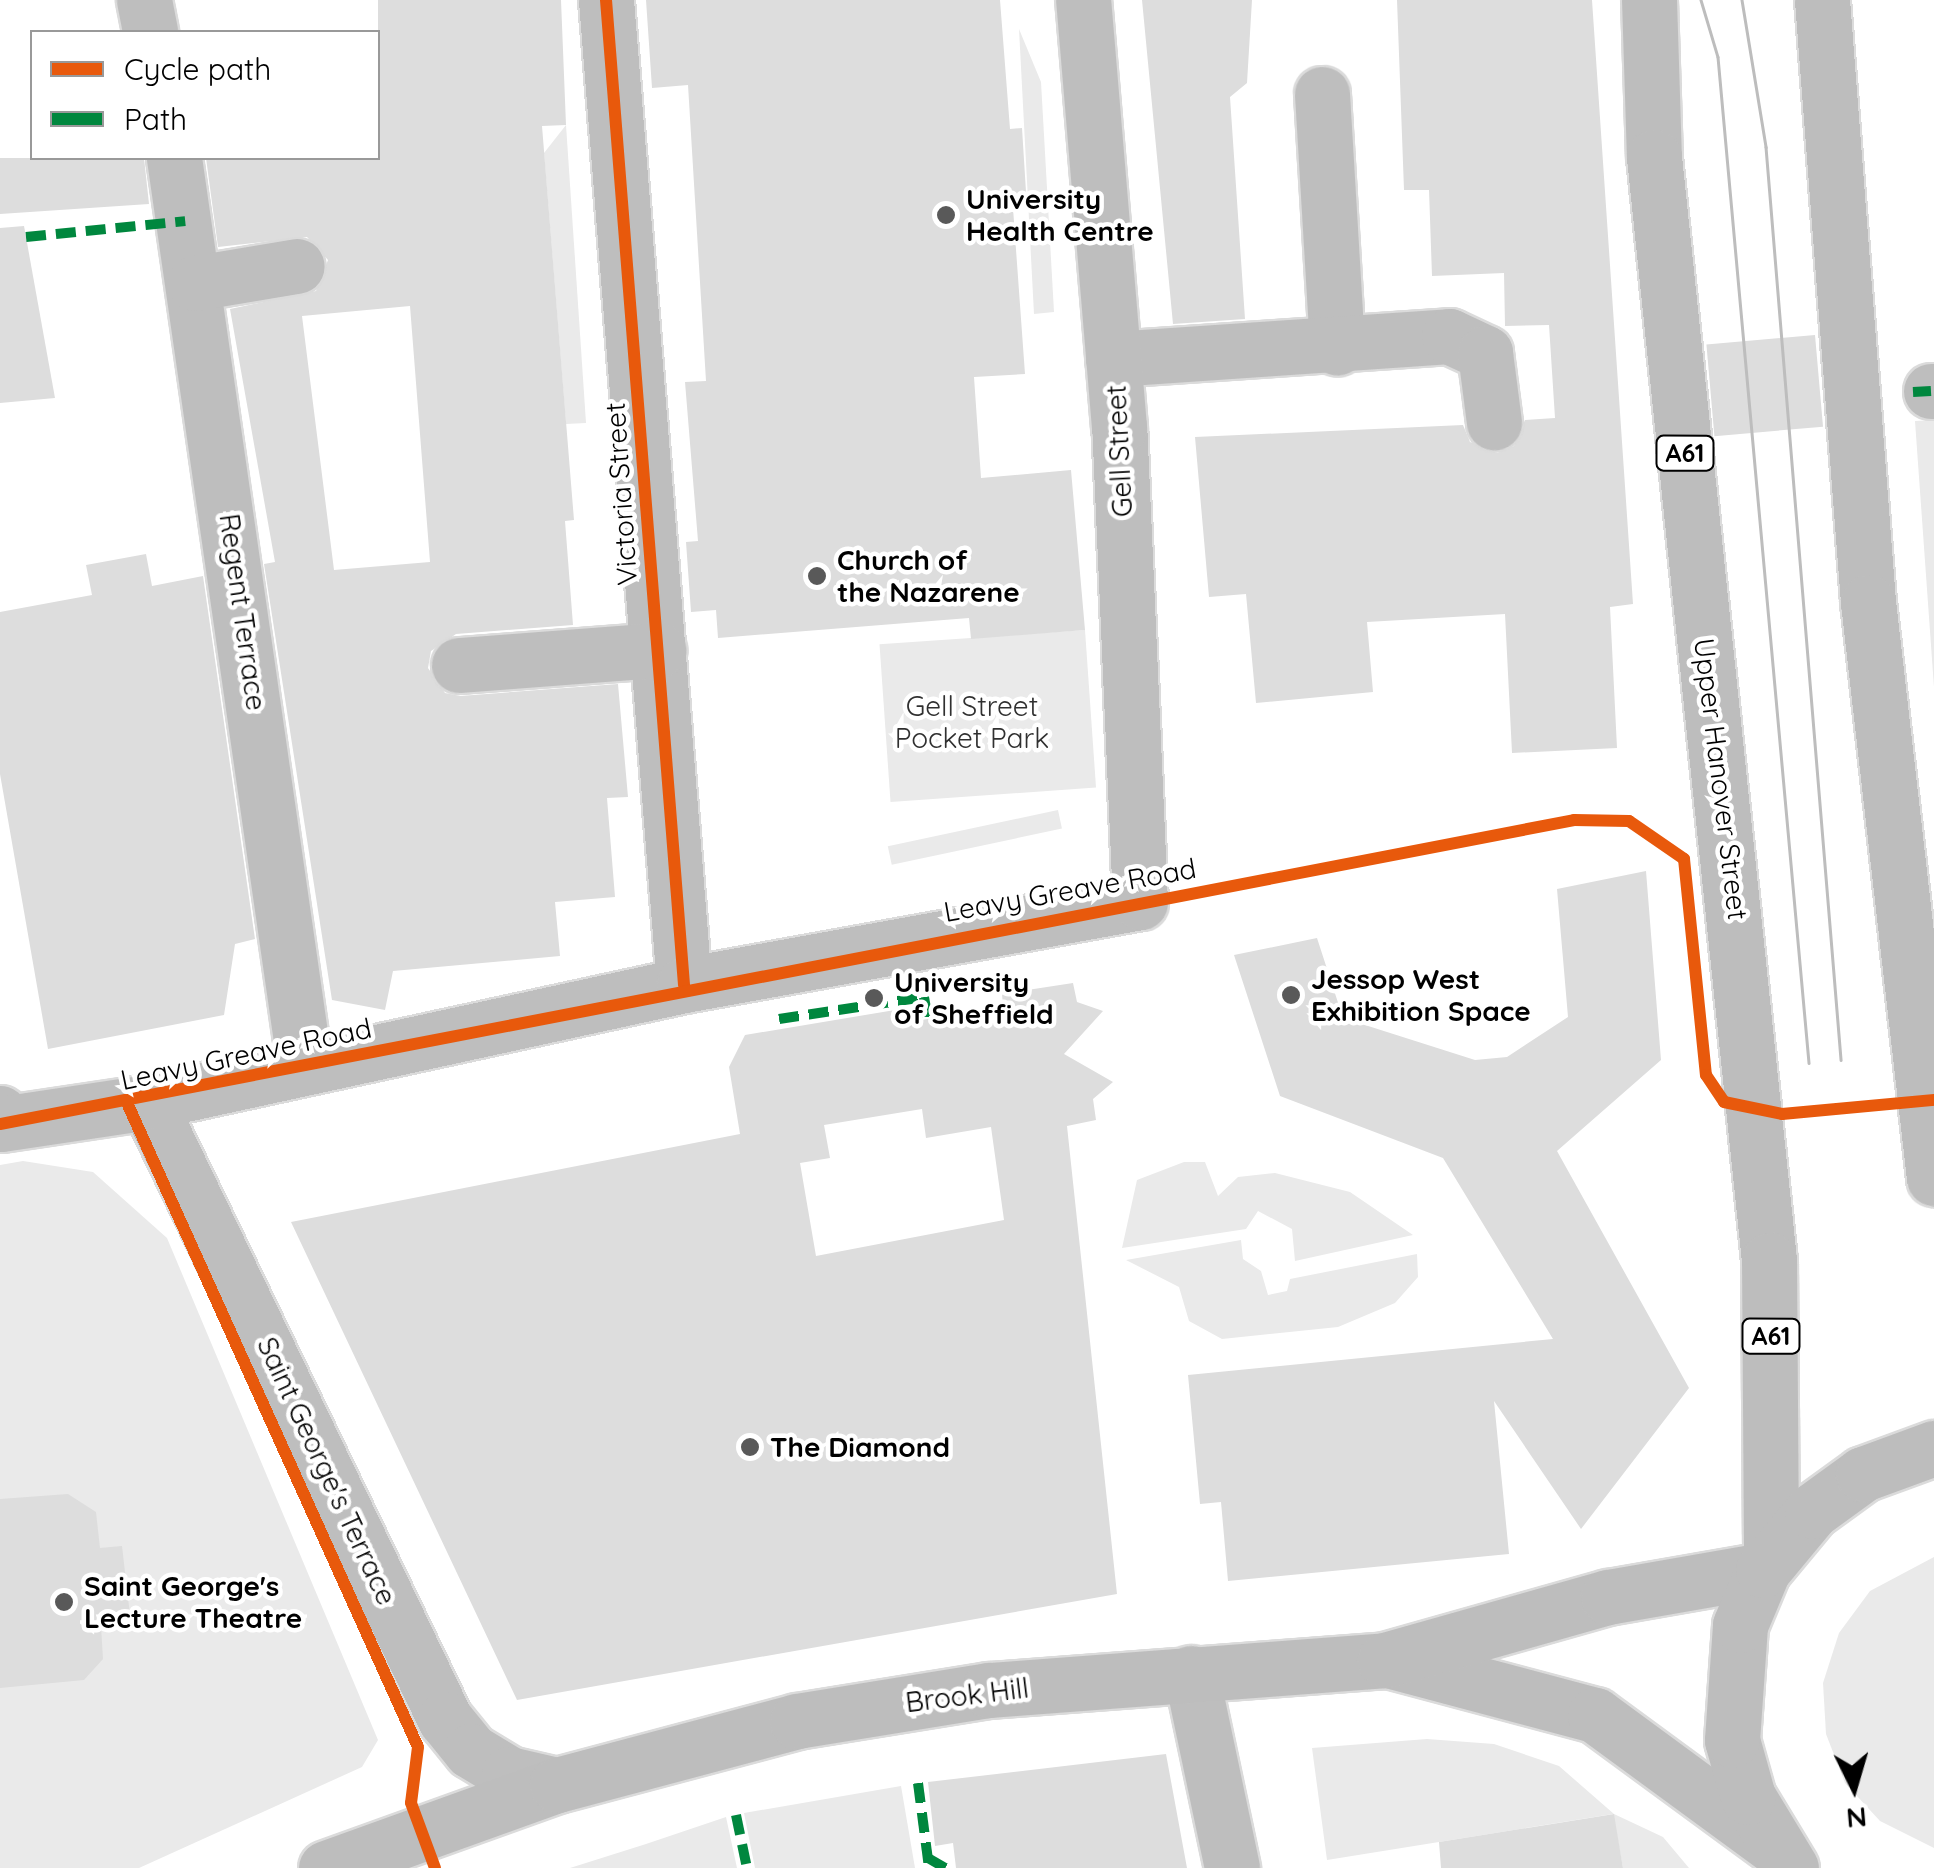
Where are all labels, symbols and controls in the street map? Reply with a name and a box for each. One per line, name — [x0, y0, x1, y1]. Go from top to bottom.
legend — [30, 30, 380, 160]
text: Cycle path — [124, 50, 271, 88]
text: Path — [124, 100, 187, 138]
place label: University Health Centre — [966, 182, 1154, 248]
marker: University Health Centre — [935, 204, 957, 226]
street label: Gell Street — [1099, 384, 1139, 518]
street label: Victoria Street — [598, 401, 644, 587]
road number: A61 — [1655, 433, 1715, 473]
street label: Regent Terrace — [213, 512, 273, 712]
place label: Church of the Nazarene — [837, 543, 1020, 609]
marker: Church of the Nazarene — [806, 565, 828, 587]
street label: Upper Hanover Street — [1687, 636, 1755, 922]
park label: Gell Street Pocket Park — [895, 689, 1049, 755]
street label: Leavy Greave Road — [941, 851, 1199, 929]
place label: Jessop West Exhibition Space — [1311, 962, 1531, 1028]
place label: University of Sheffield — [894, 965, 1054, 1031]
marker: Jessop West Exhibition Space — [1280, 984, 1302, 1006]
marker: University of Sheffield — [863, 987, 885, 1009]
street label: Leavy Greave Road — [117, 1011, 375, 1097]
road number: A61 — [1741, 1316, 1801, 1356]
street label: Saint George's Terrace — [250, 1332, 404, 1610]
place label: The Diamond — [770, 1430, 950, 1464]
marker: The Diamond — [739, 1436, 761, 1458]
place label: Saint George's Lecture Theatre — [84, 1569, 302, 1635]
marker: Saint George's Lecture Theatre — [53, 1591, 75, 1613]
street label: Brook Hill — [903, 1671, 1031, 1719]
north arrow — [1804, 1738, 1904, 1838]
text: N — [1845, 1800, 1868, 1837]

